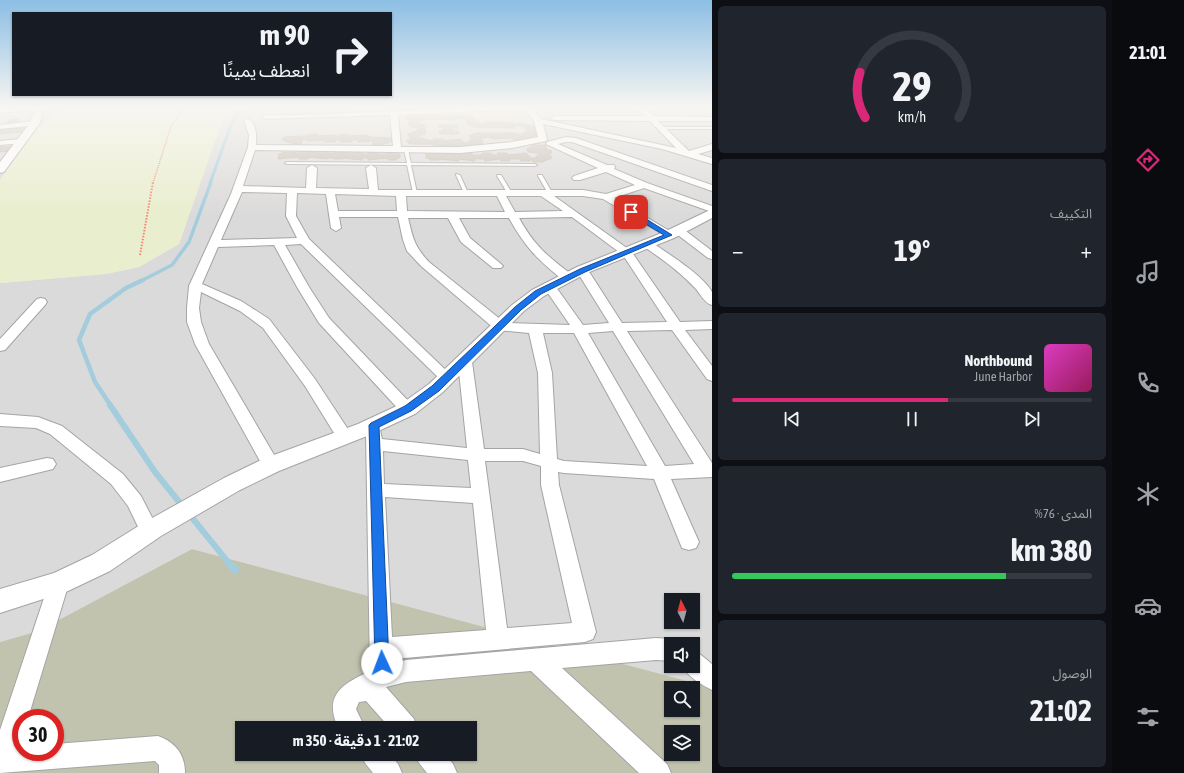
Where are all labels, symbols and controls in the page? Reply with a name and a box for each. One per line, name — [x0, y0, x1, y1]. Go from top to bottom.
text: 90 m — [260, 19, 310, 51]
icon: right — [324, 28, 376, 80]
text: 21:01 — [1129, 42, 1167, 63]
text: انعطف يمينًا — [223, 60, 310, 81]
text: 29 — [892, 62, 932, 110]
text: km/h — [898, 108, 926, 124]
icon: directions — [1134, 146, 1162, 174]
pin — [614, 195, 648, 229]
icon: arrive — [620, 201, 642, 223]
text: التكييف — [1050, 206, 1092, 221]
text: 19° — [894, 233, 930, 267]
text: − — [732, 237, 743, 263]
text: + — [1081, 237, 1092, 263]
icon: music — [1134, 258, 1162, 286]
text: Northbound — [964, 352, 1032, 369]
text: June Harbor — [974, 369, 1032, 384]
icon: phone — [1134, 369, 1162, 397]
icon: previous — [781, 408, 803, 430]
icon: pause — [901, 408, 923, 430]
icon: next — [1021, 408, 1043, 430]
icon: climate — [1134, 480, 1162, 508]
text: المدى · 76% — [1035, 506, 1092, 521]
text: 380 km — [1011, 533, 1092, 567]
icon: car — [1134, 592, 1162, 620]
north arrow — [664, 593, 700, 629]
map controls — [664, 593, 700, 761]
button: sound — [664, 637, 700, 673]
position arrow — [361, 642, 403, 684]
text: الوصول — [1052, 666, 1092, 681]
button: search — [664, 681, 700, 717]
text: 21:02 — [1030, 693, 1092, 727]
icon: filters — [1134, 703, 1162, 731]
speed limit sign: 30 — [12, 709, 64, 761]
button: layers — [664, 725, 700, 761]
text: 21:02 · 1 دقيقة · 350 m — [293, 732, 419, 749]

